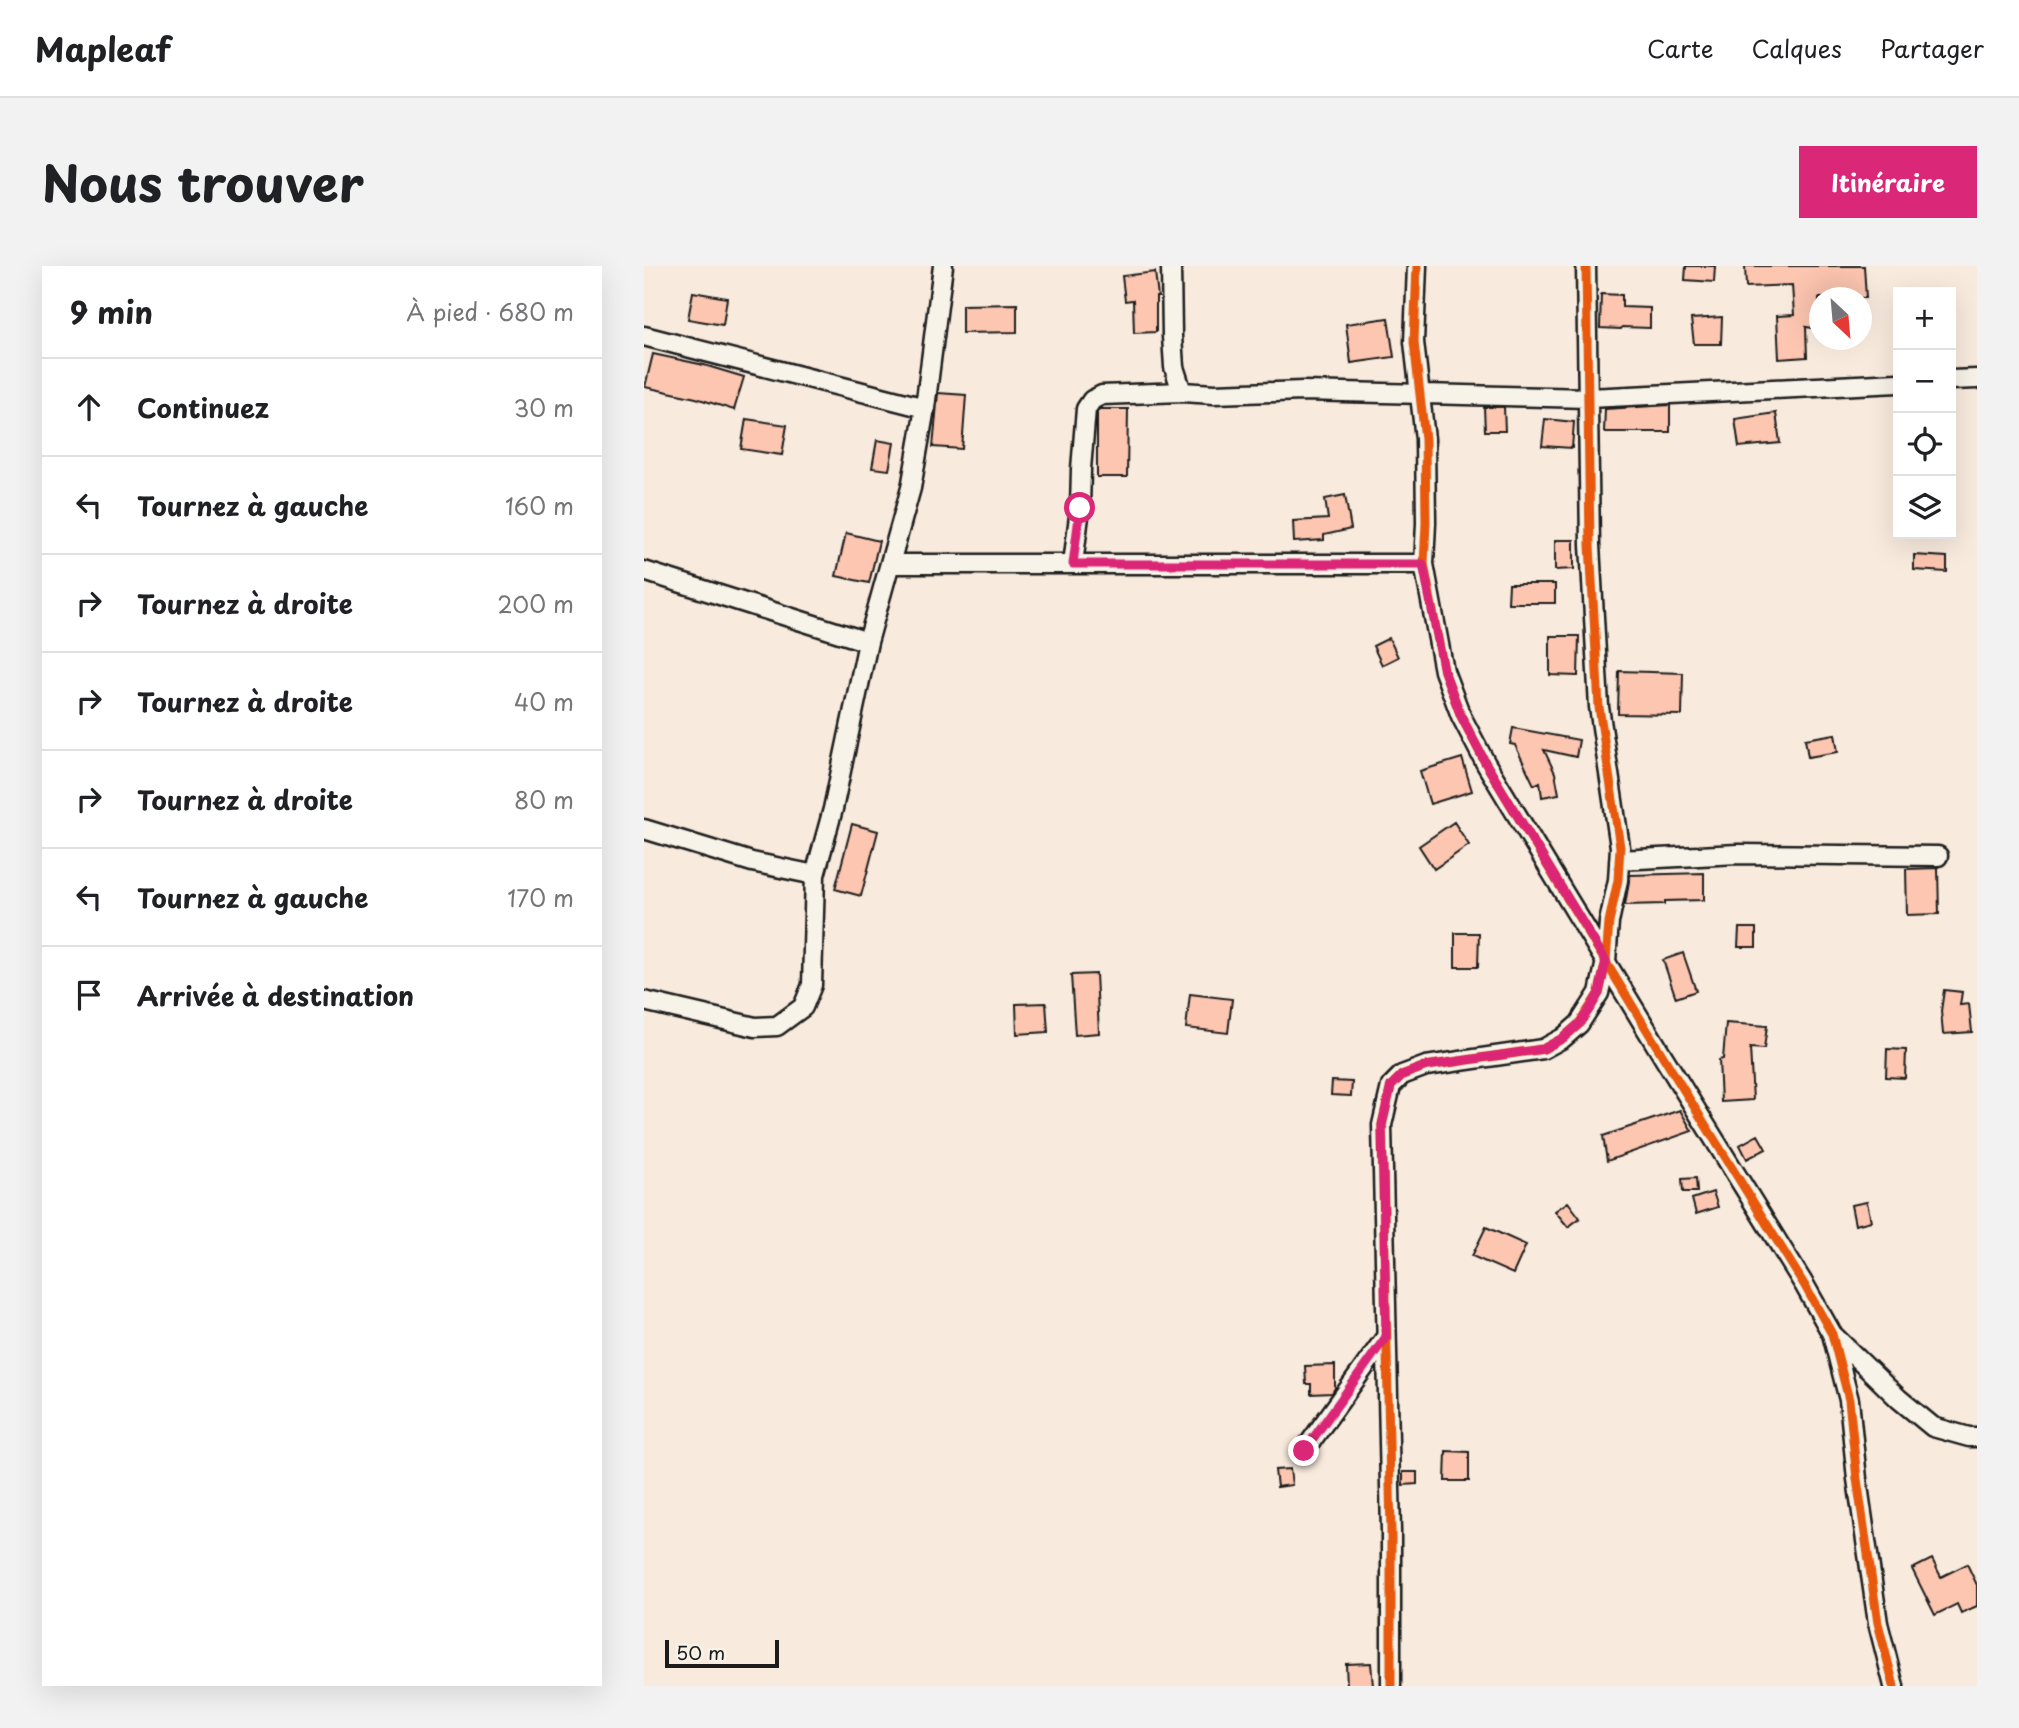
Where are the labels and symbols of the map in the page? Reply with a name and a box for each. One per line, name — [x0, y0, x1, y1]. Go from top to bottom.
north arrow — [1809, 287, 1872, 350]
route start — [1064, 492, 1095, 523]
route end — [1288, 1435, 1319, 1466]
scale bar — [665, 1637, 779, 1669]

